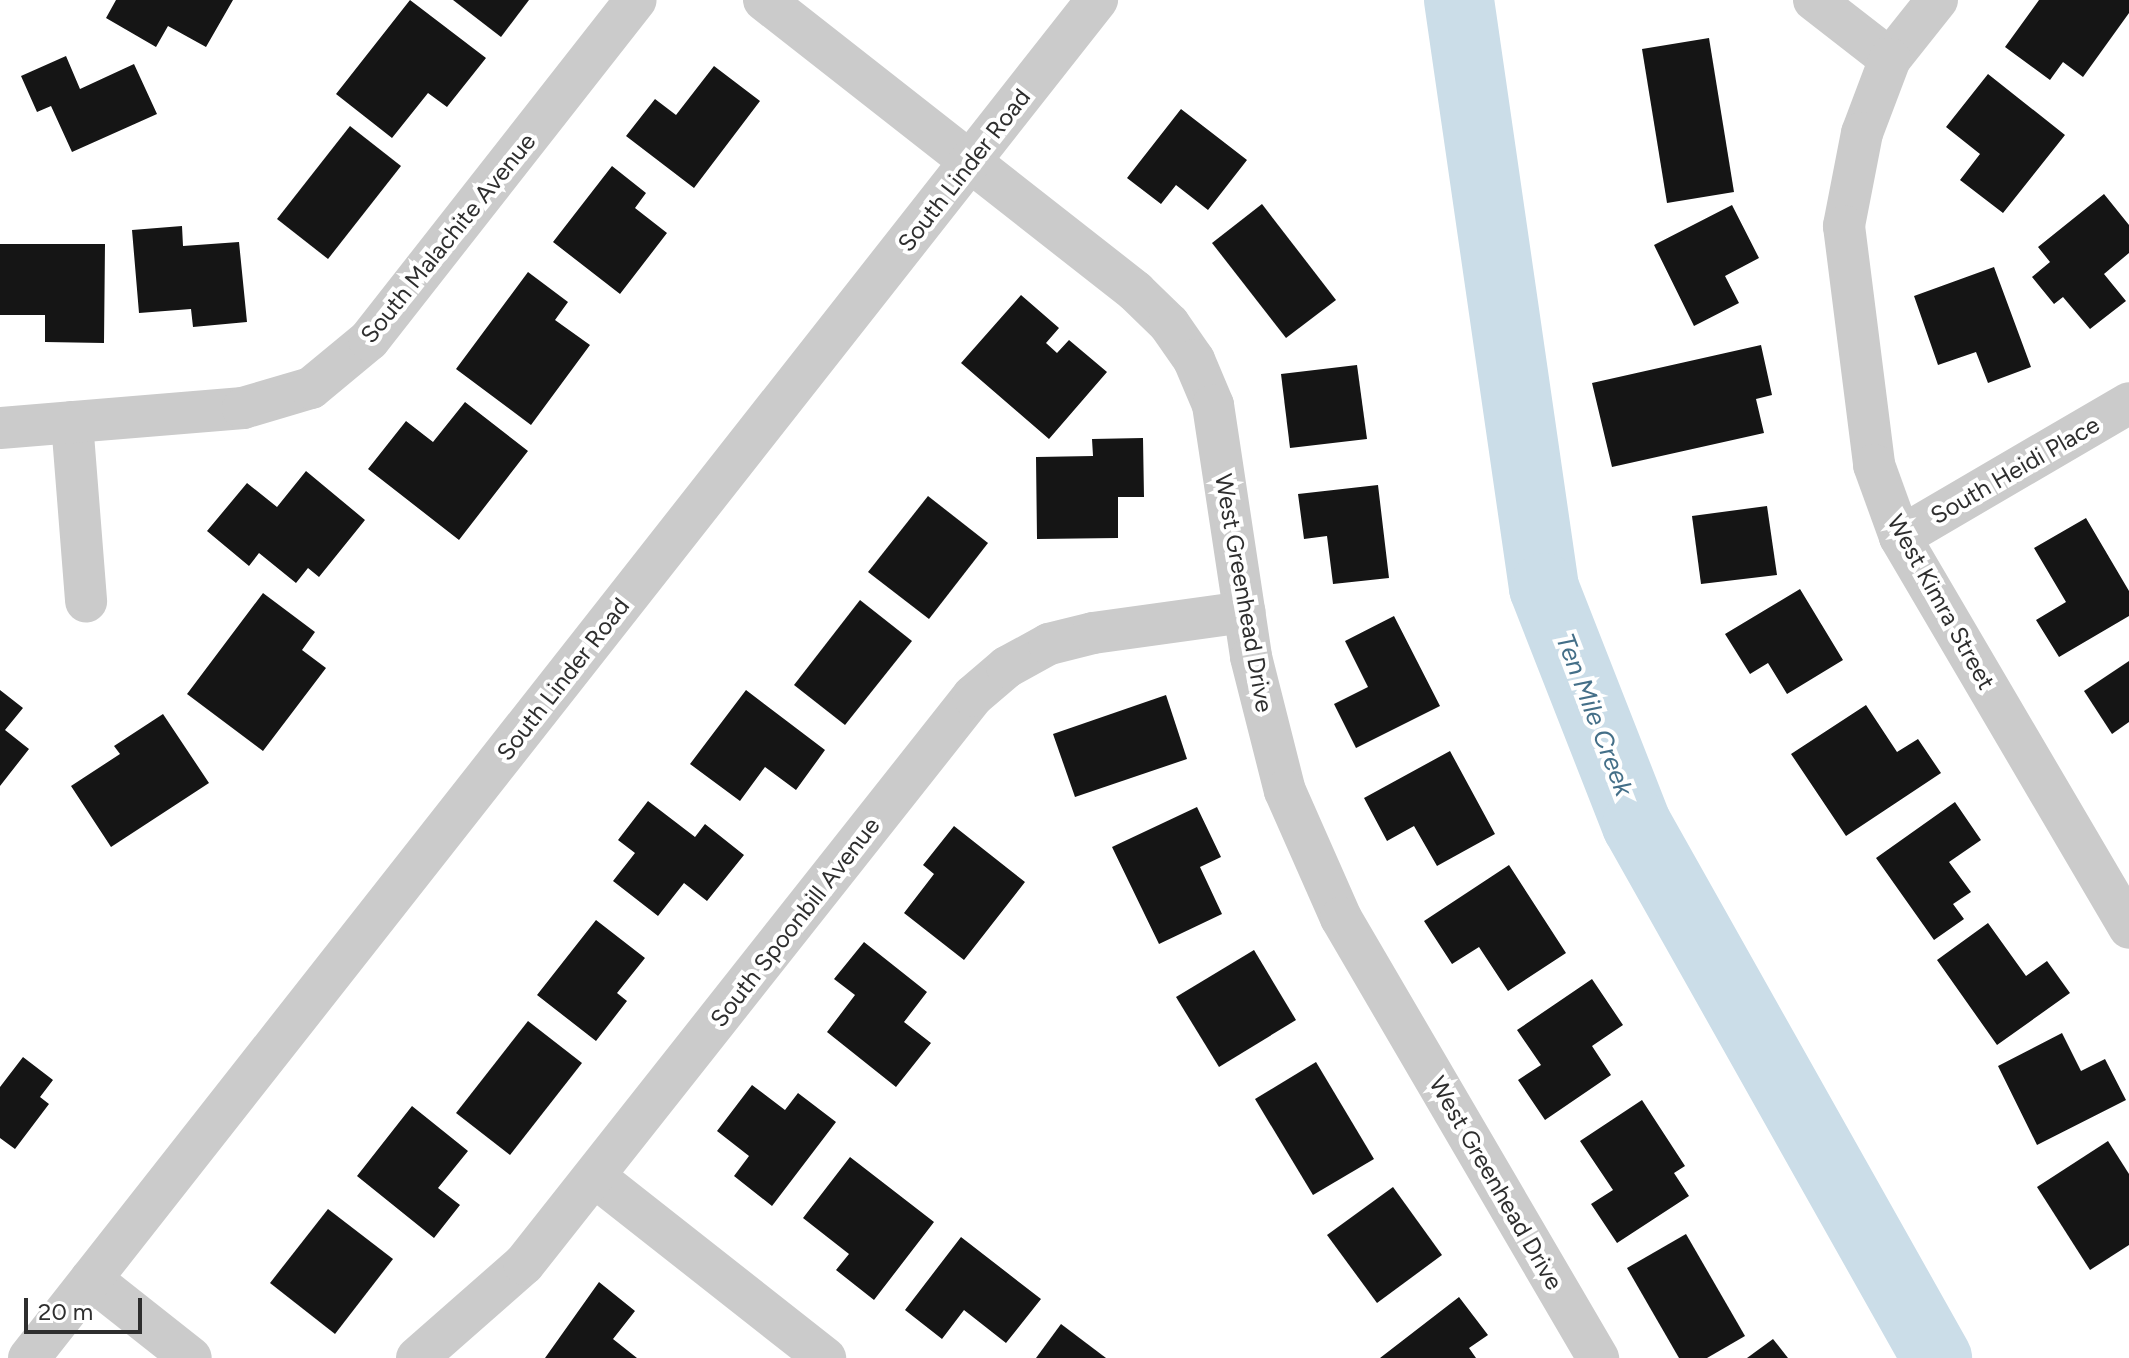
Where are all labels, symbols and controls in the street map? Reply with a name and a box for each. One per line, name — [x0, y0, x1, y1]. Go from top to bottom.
street label: South Linder Road — [892, 83, 1036, 257]
street label: South Malachite Avenue — [354, 127, 542, 349]
street label: South Heidi Place — [1925, 410, 2105, 530]
street label: West Greenhead Drive — [1209, 472, 1279, 714]
street label: West Kimra Street — [1881, 510, 2001, 694]
street label: South Linder Road — [491, 592, 635, 766]
water label: Ten Mile Creek — [1549, 630, 1639, 800]
street label: South Spoonbill Avenue — [704, 812, 886, 1032]
street label: West Greenhead Drive — [1423, 1071, 1569, 1295]
scale bar — [28, 1282, 146, 1332]
text: 20 m — [38, 1297, 93, 1326]

